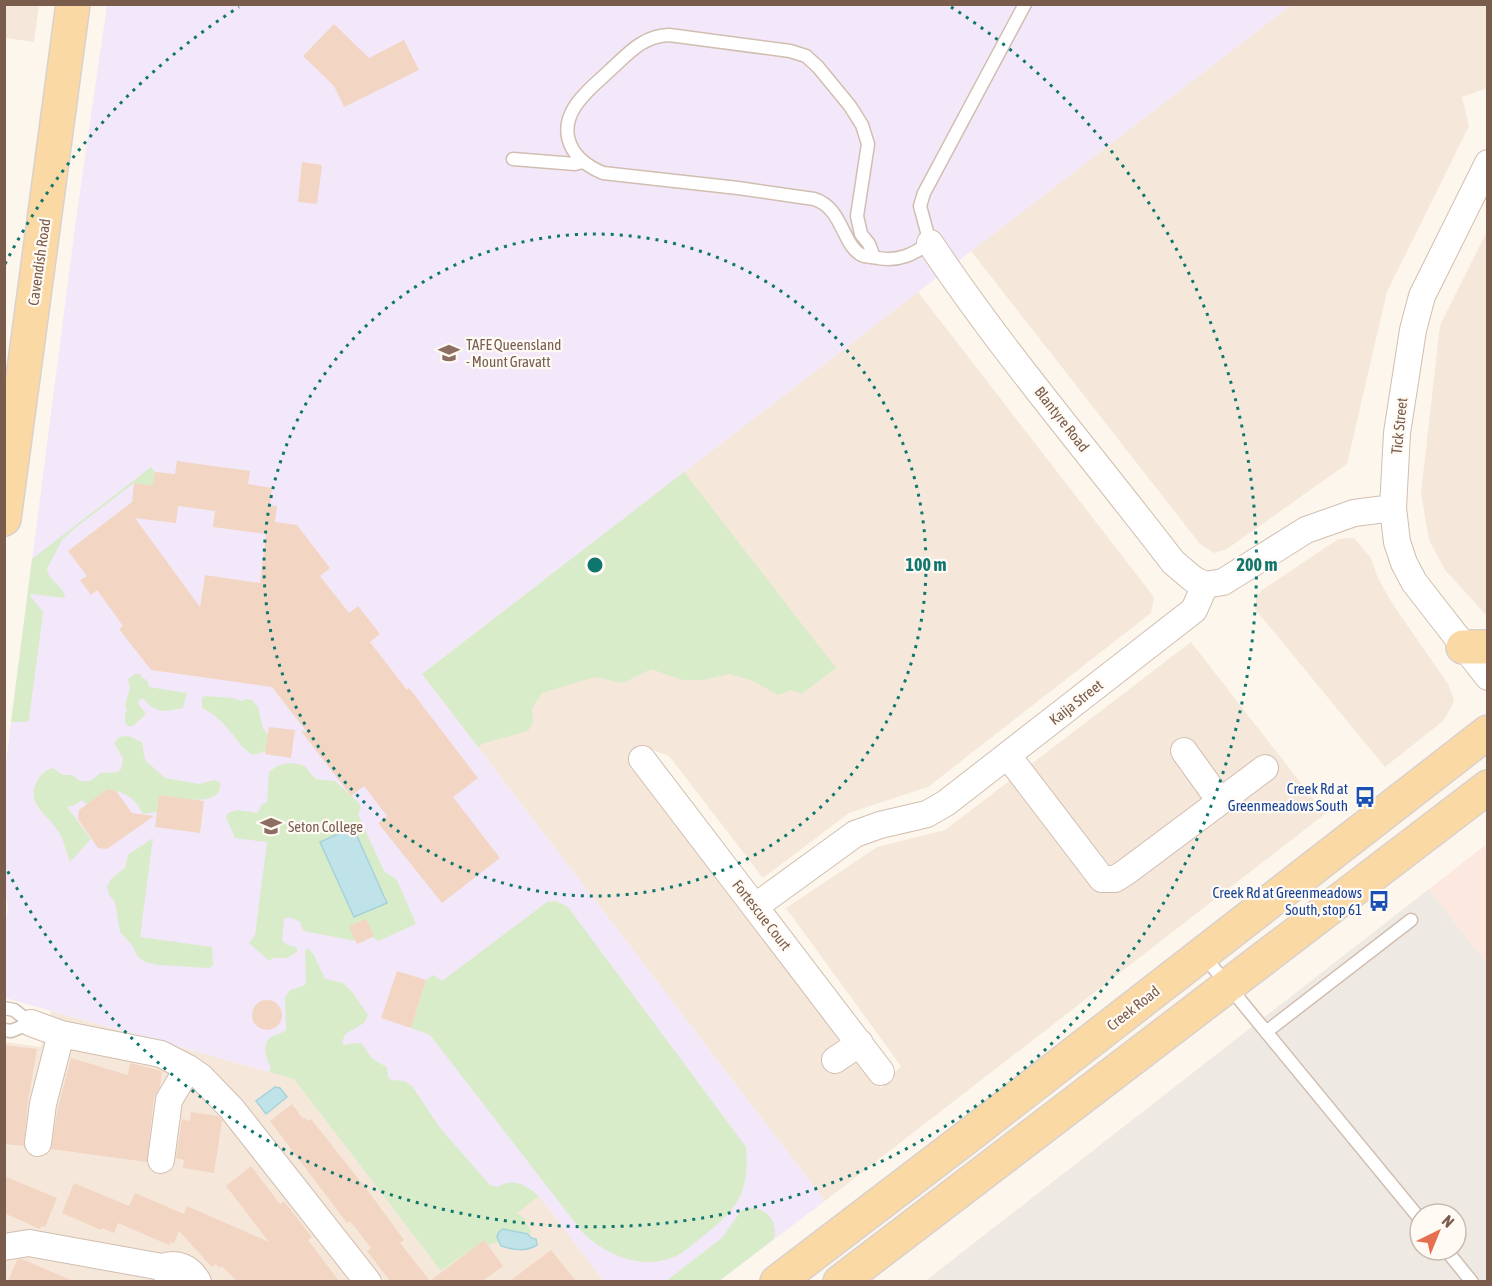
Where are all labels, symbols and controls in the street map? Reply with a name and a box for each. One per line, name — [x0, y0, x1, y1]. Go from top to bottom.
street label: Cavendish Road — [24, 217, 54, 307]
place label: TAFE Queensland - Mount Gravatt — [466, 336, 561, 370]
school or university icon: TAFE Queensland - Mount Gravatt — [437, 341, 461, 365]
street label: Blantyre Road — [1031, 383, 1093, 455]
street label: Tick Street — [1388, 397, 1410, 455]
text: 100 m — [906, 554, 946, 575]
text: 200 m — [1237, 554, 1277, 575]
centre of rings — [585, 555, 605, 575]
street label: Kaija Street — [1046, 676, 1106, 728]
place label: Creek Rd at Greenmeadows South — [1228, 780, 1348, 814]
bus stop icon: Creek Rd at Greenmeadows South — [1353, 785, 1377, 809]
school or university icon: Seton College — [259, 814, 283, 838]
place label: Seton College — [288, 818, 363, 835]
street label: Fortescue Court — [729, 876, 795, 954]
place label: Creek Rd at Greenmeadows South, stop 61 — [1213, 884, 1362, 918]
bus stop icon: Creek Rd at Greenmeadows South, stop 61 — [1367, 889, 1391, 913]
street label: Creek Road — [1103, 982, 1163, 1034]
north arrow — [1408, 1202, 1468, 1262]
text: N — [1439, 1211, 1458, 1231]

